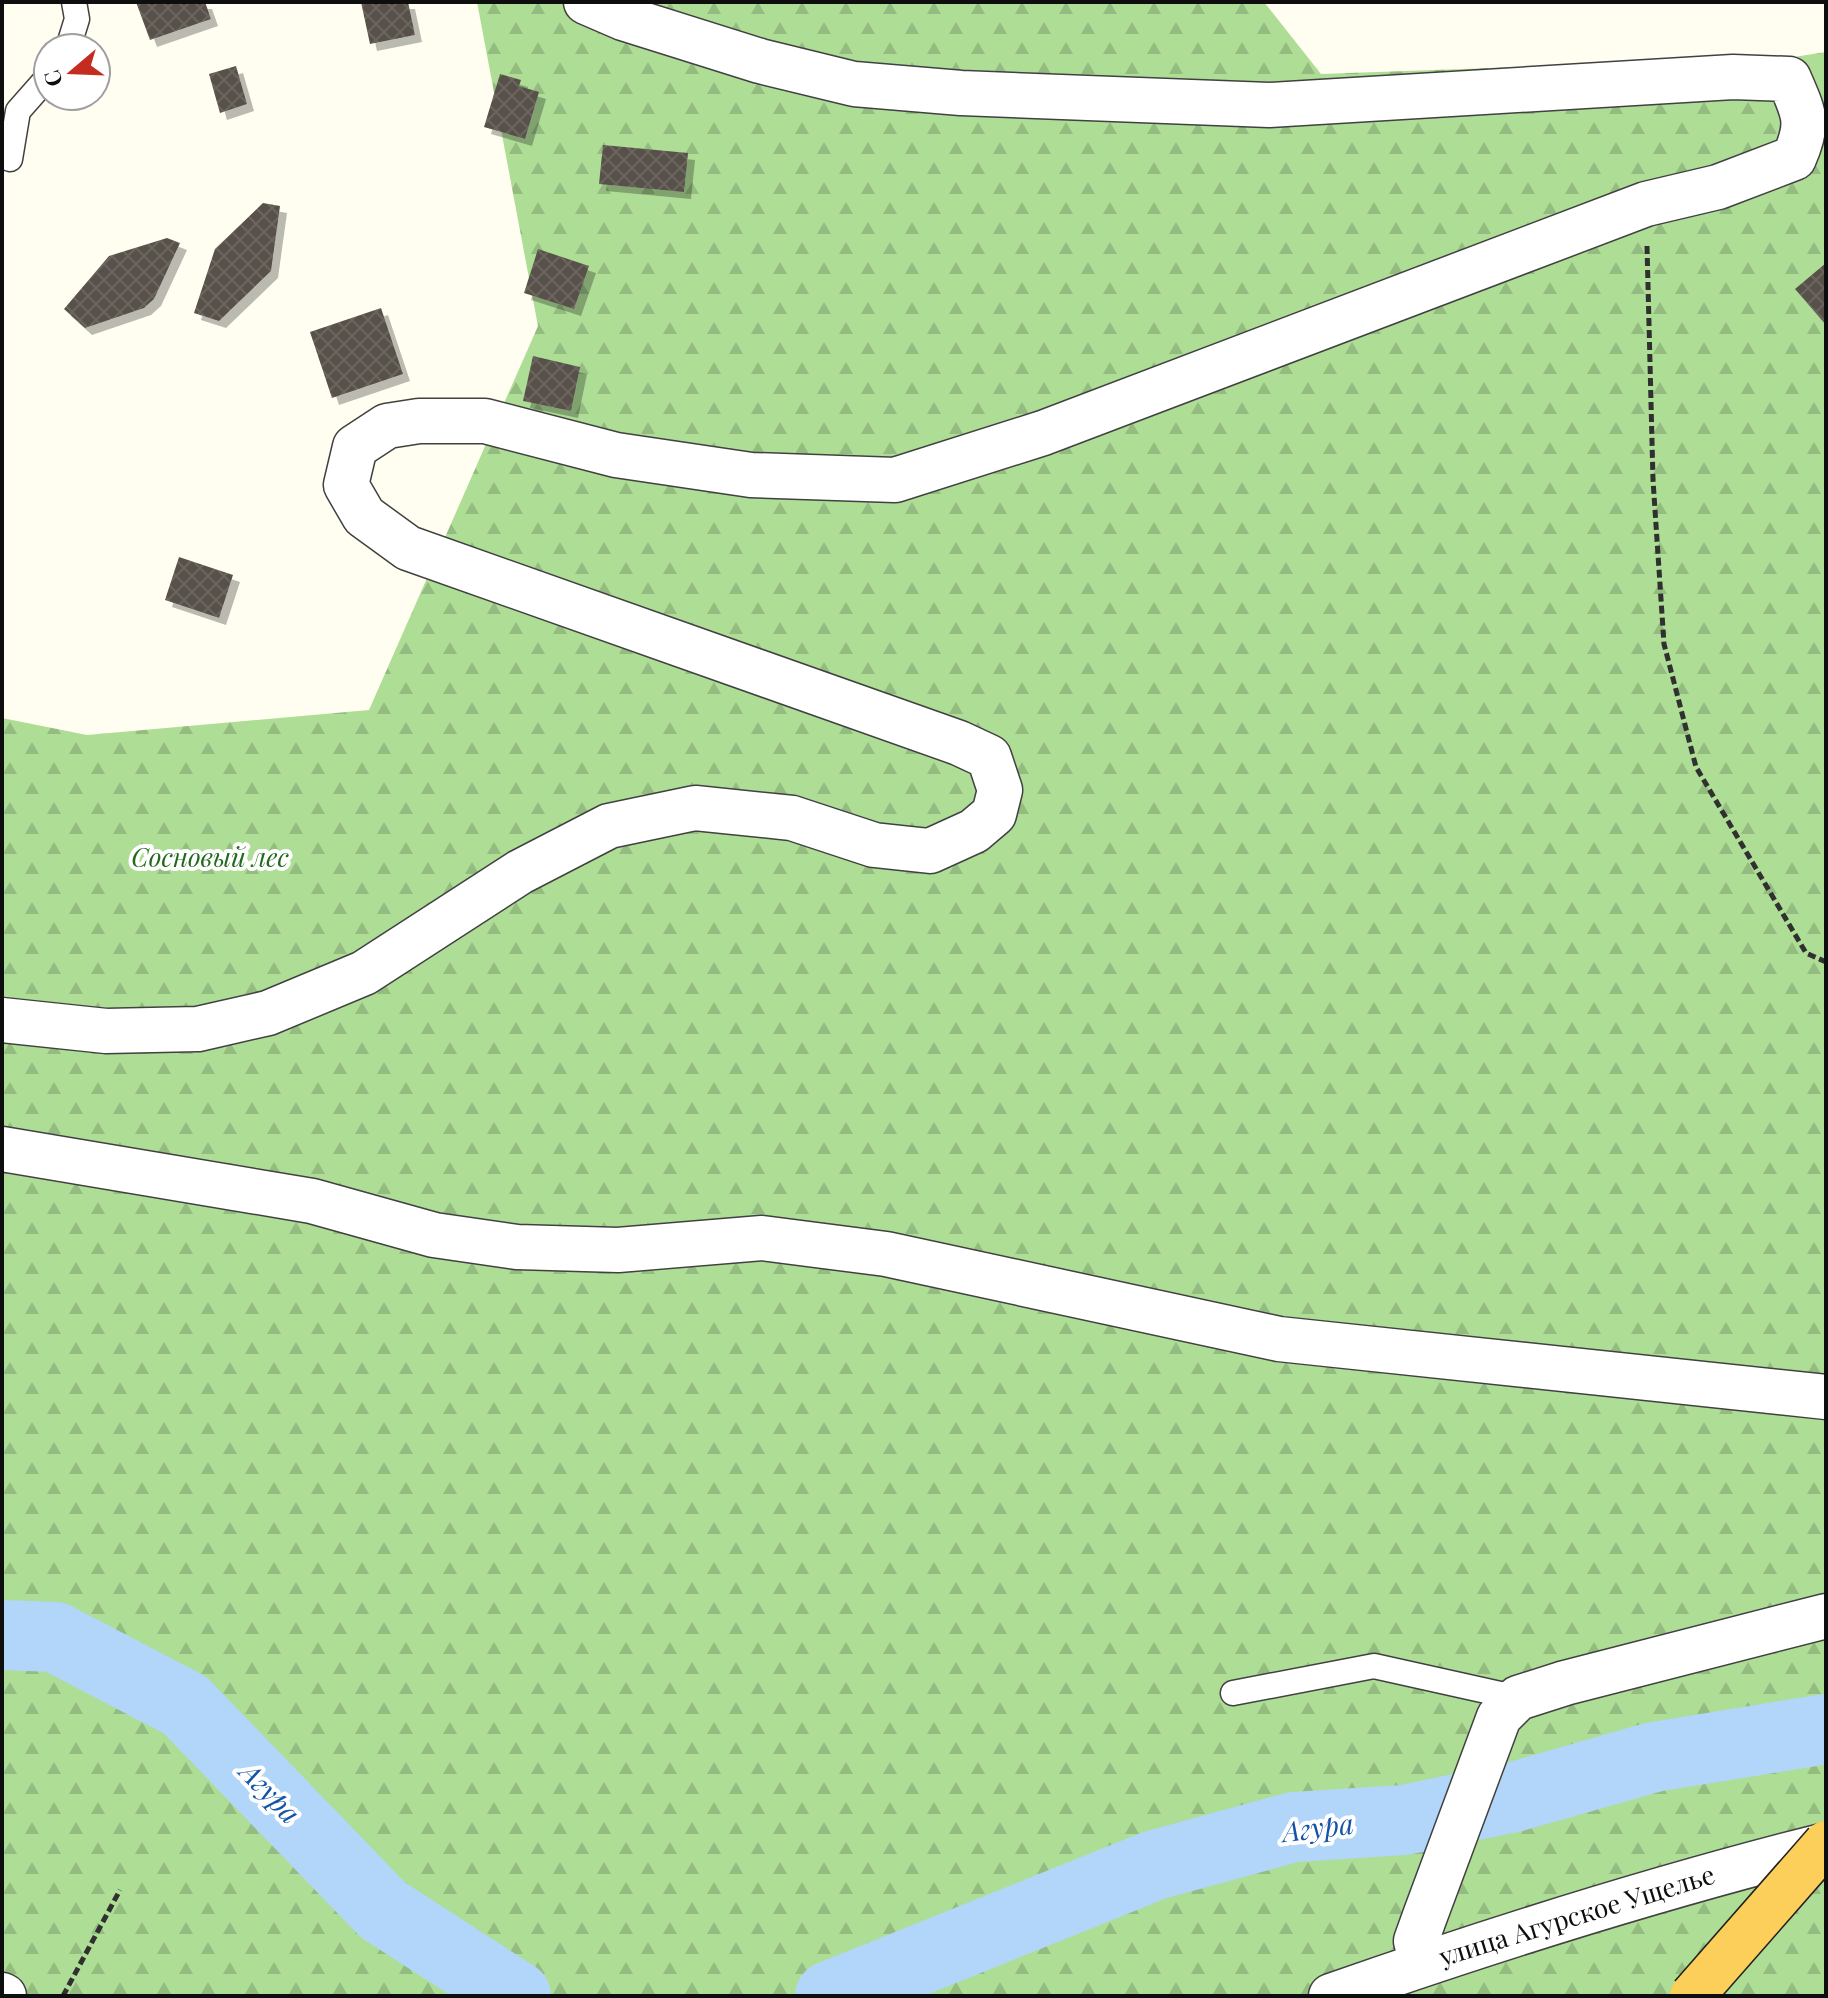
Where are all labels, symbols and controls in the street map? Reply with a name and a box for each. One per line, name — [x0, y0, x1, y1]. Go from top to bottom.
north arrow — [32, 32, 112, 112]
text: С — [35, 67, 69, 91]
park label: Сосновый лес — [131, 839, 289, 874]
water label: Агура — [231, 1751, 309, 1831]
water label: Агура — [1277, 1804, 1356, 1850]
street label: улица Агурское Ущелье — [1434, 1856, 1719, 1973]

